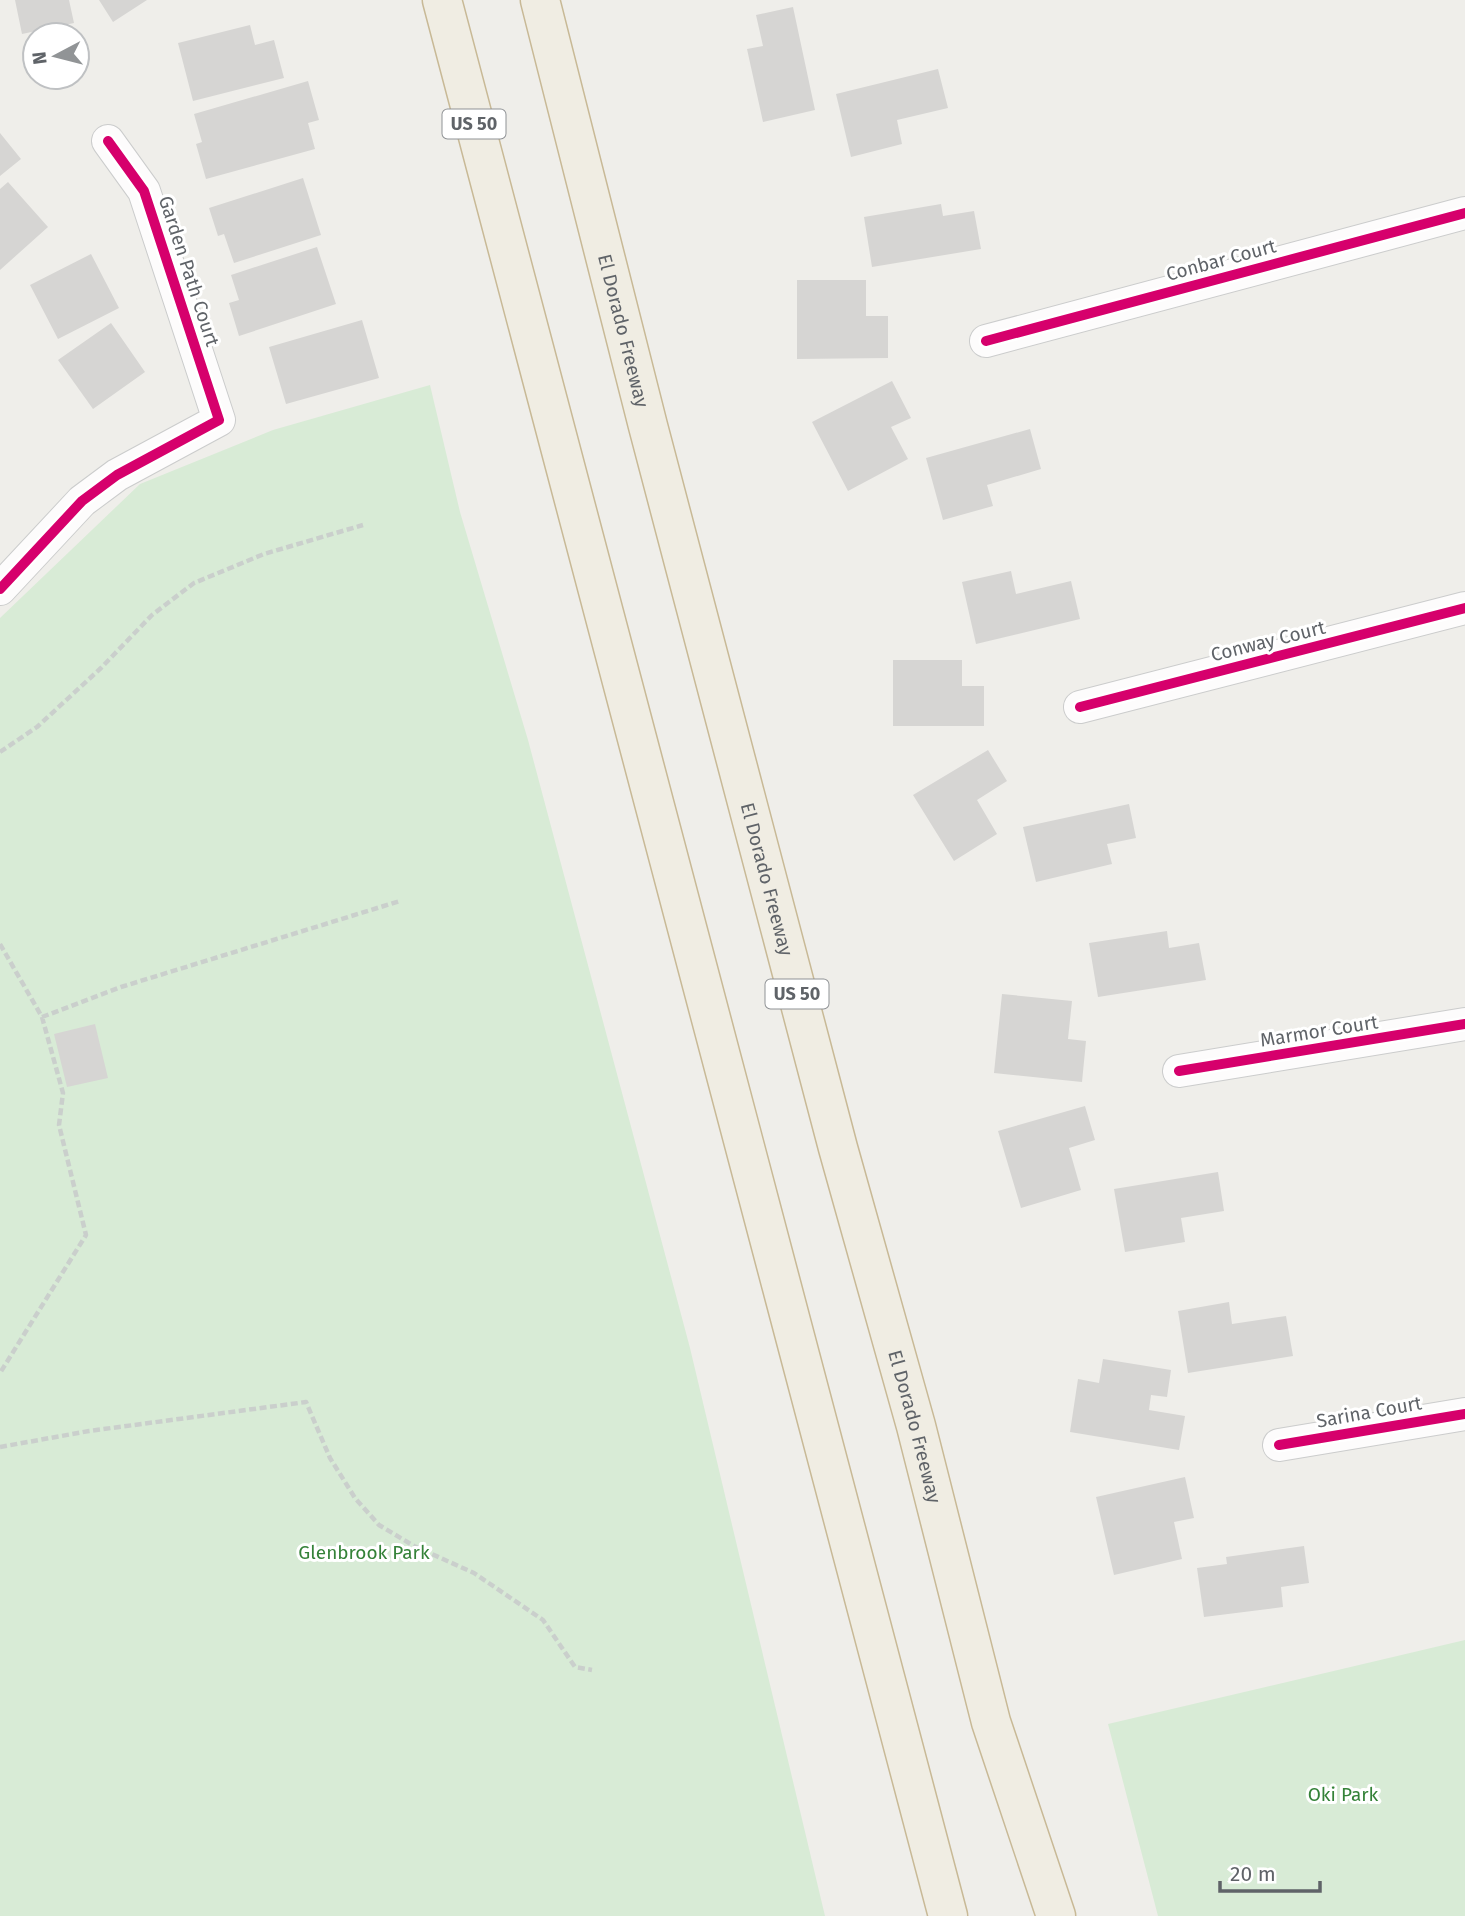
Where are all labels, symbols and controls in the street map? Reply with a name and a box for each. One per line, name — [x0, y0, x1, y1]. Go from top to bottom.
north arrow — [21, 21, 91, 91]
text: N — [27, 50, 52, 66]
road number: US 50 — [442, 110, 505, 139]
street label: Garden Path Court — [154, 193, 224, 349]
street label: Conbar Court — [1163, 234, 1279, 286]
street label: El Dorado Freeway — [593, 251, 654, 410]
street label: Conway Court — [1208, 616, 1328, 666]
street label: El Dorado Freeway — [736, 800, 799, 959]
road number: US 50 — [766, 979, 828, 1009]
street label: Marmor Court — [1259, 1010, 1380, 1052]
street label: El Dorado Freeway — [884, 1347, 947, 1506]
street label: Sarina Court — [1315, 1391, 1424, 1433]
park label: Glenbrook Park — [298, 1541, 430, 1564]
park label: Oki Park — [1308, 1783, 1379, 1806]
scale bar — [1220, 1850, 1320, 1894]
text: 20 m — [1230, 1861, 1276, 1887]

